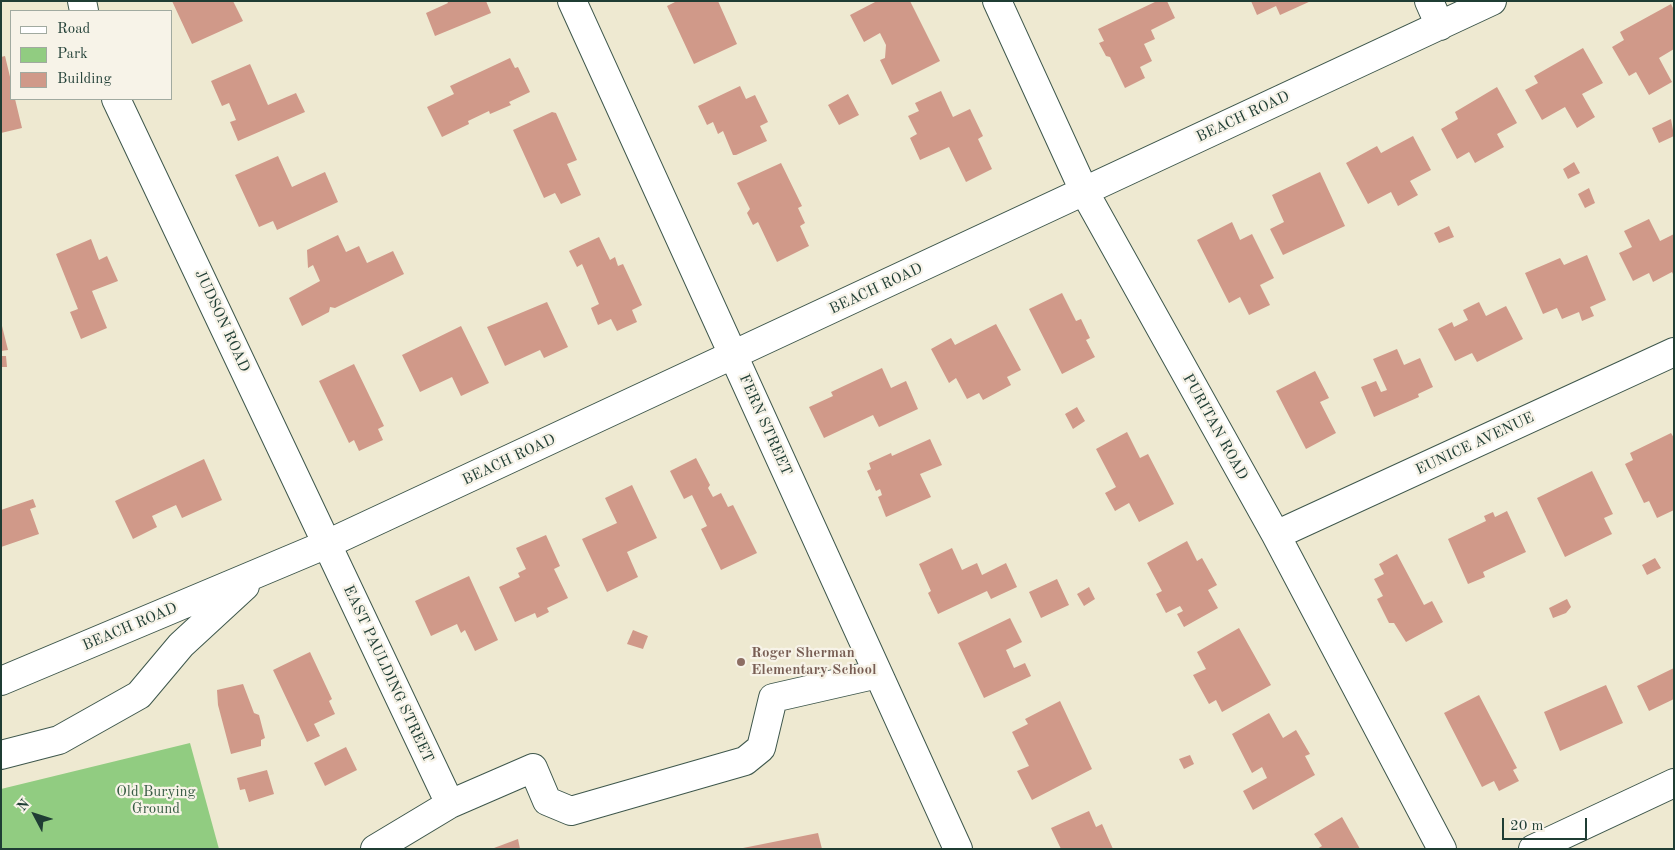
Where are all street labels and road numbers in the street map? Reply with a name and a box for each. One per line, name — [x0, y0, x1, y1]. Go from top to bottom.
street label: BEACH ROAD — [1193, 87, 1293, 147]
street label: BEACH ROAD — [826, 259, 926, 319]
street label: JUDSON ROAD — [190, 267, 254, 375]
street label: FERN STREET — [735, 371, 795, 479]
street label: PURITAN ROAD — [1178, 371, 1252, 483]
street label: EUNICE AVENUE — [1413, 409, 1537, 479]
street label: BEACH ROAD — [459, 430, 559, 490]
street label: EAST PAULDING STREET — [339, 583, 437, 765]
street label: BEACH ROAD — [80, 599, 180, 655]

